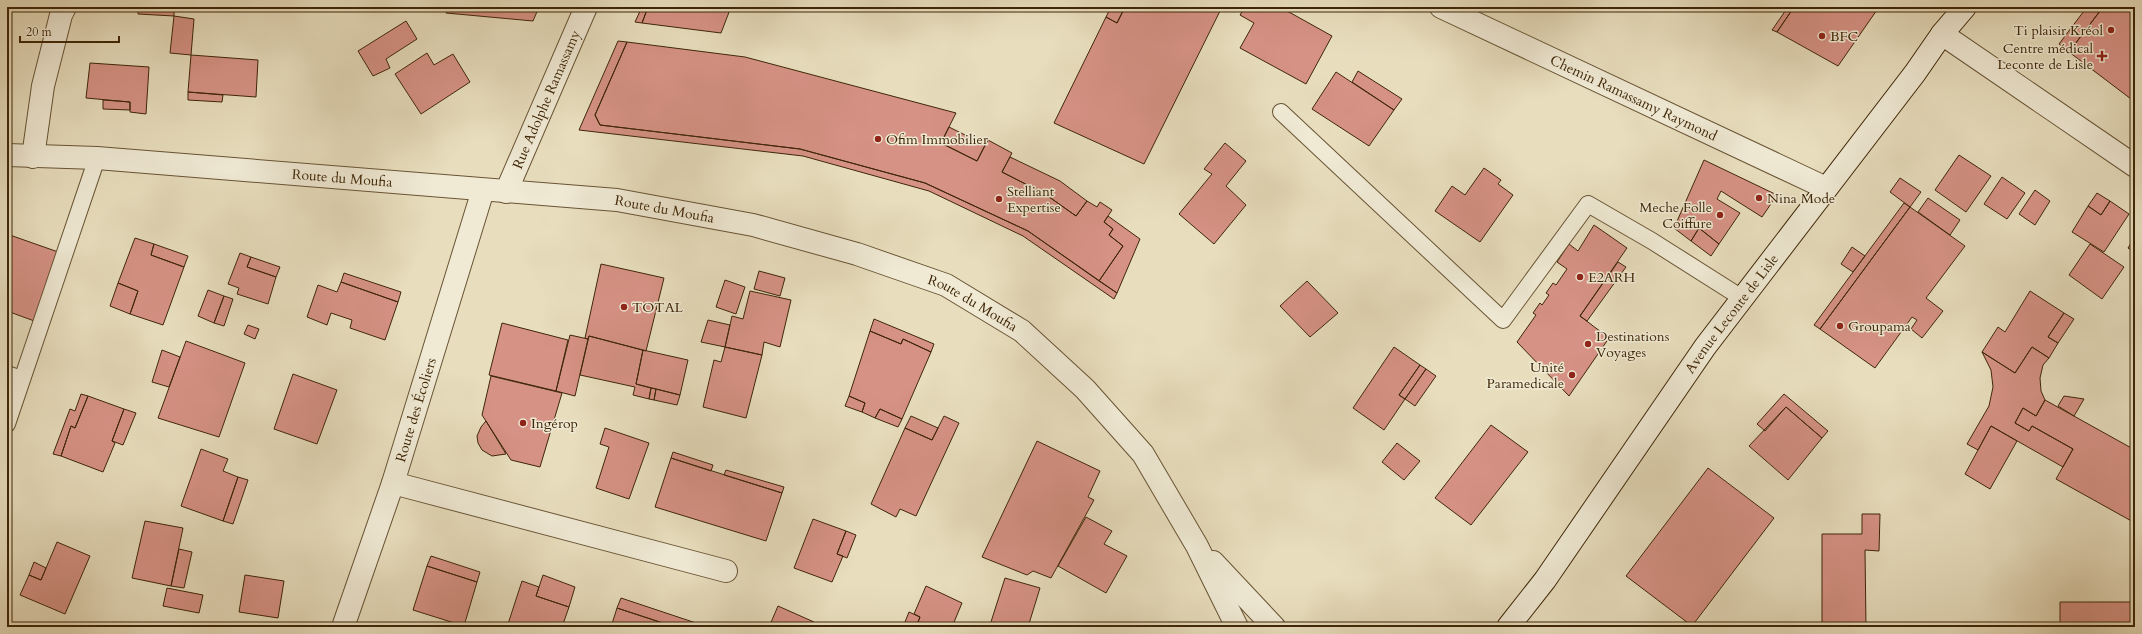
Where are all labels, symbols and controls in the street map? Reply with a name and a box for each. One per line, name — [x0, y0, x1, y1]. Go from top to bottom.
scale bar — [20, 18, 119, 44]
place label: Ti plaisir Kréol — [2014, 21, 2103, 40]
text: 20 m — [26, 24, 53, 40]
marker: Ti plaisir Kréol — [2106, 25, 2116, 35]
street label: Rue Adolphe Ramassamy — [508, 26, 585, 172]
place label: BFC — [1830, 27, 1858, 46]
marker: BFC — [1817, 31, 1827, 41]
place label: Centre médical Leconte de Lisle — [1997, 39, 2093, 74]
marker: Centre médical Leconte de Lisle — [2096, 50, 2108, 62]
street label: Chemin Ramassamy Raymond — [1547, 51, 1721, 146]
place label: Ofim Immobilier — [886, 130, 989, 149]
marker: Ofim Immobilier — [873, 134, 883, 144]
street label: Route du Moufia — [291, 165, 393, 192]
place label: Stelliant Expertise — [1007, 182, 1061, 217]
place label: Nina Mode — [1767, 189, 1835, 208]
street label: Route du Moufia — [613, 191, 716, 228]
marker: Nina Mode — [1754, 193, 1764, 203]
marker: Stelliant Expertise — [994, 194, 1004, 204]
place label: Meche Folle Coiffure — [1639, 198, 1712, 233]
marker: Meche Folle Coiffure — [1715, 210, 1725, 220]
street label: Avenue Leconte de Lisle — [1681, 250, 1783, 377]
place label: E2ARH — [1588, 268, 1635, 287]
street label: Route du Moufia — [925, 270, 1021, 336]
marker: E2ARH — [1575, 272, 1585, 282]
place label: TOTAL — [632, 298, 684, 317]
marker: TOTAL — [619, 302, 629, 312]
place label: Groupama — [1848, 317, 1911, 336]
marker: Groupama — [1835, 321, 1845, 331]
place label: Destinations Voyages — [1596, 327, 1670, 362]
marker: Destinations Voyages — [1583, 339, 1593, 349]
street label: Route des Écoliers — [391, 355, 441, 464]
place label: Unité Paramedicale — [1487, 358, 1564, 393]
marker: Unité Paramedicale — [1567, 370, 1577, 380]
place label: Ingérop — [531, 414, 578, 433]
marker: Ingérop — [518, 418, 528, 428]

